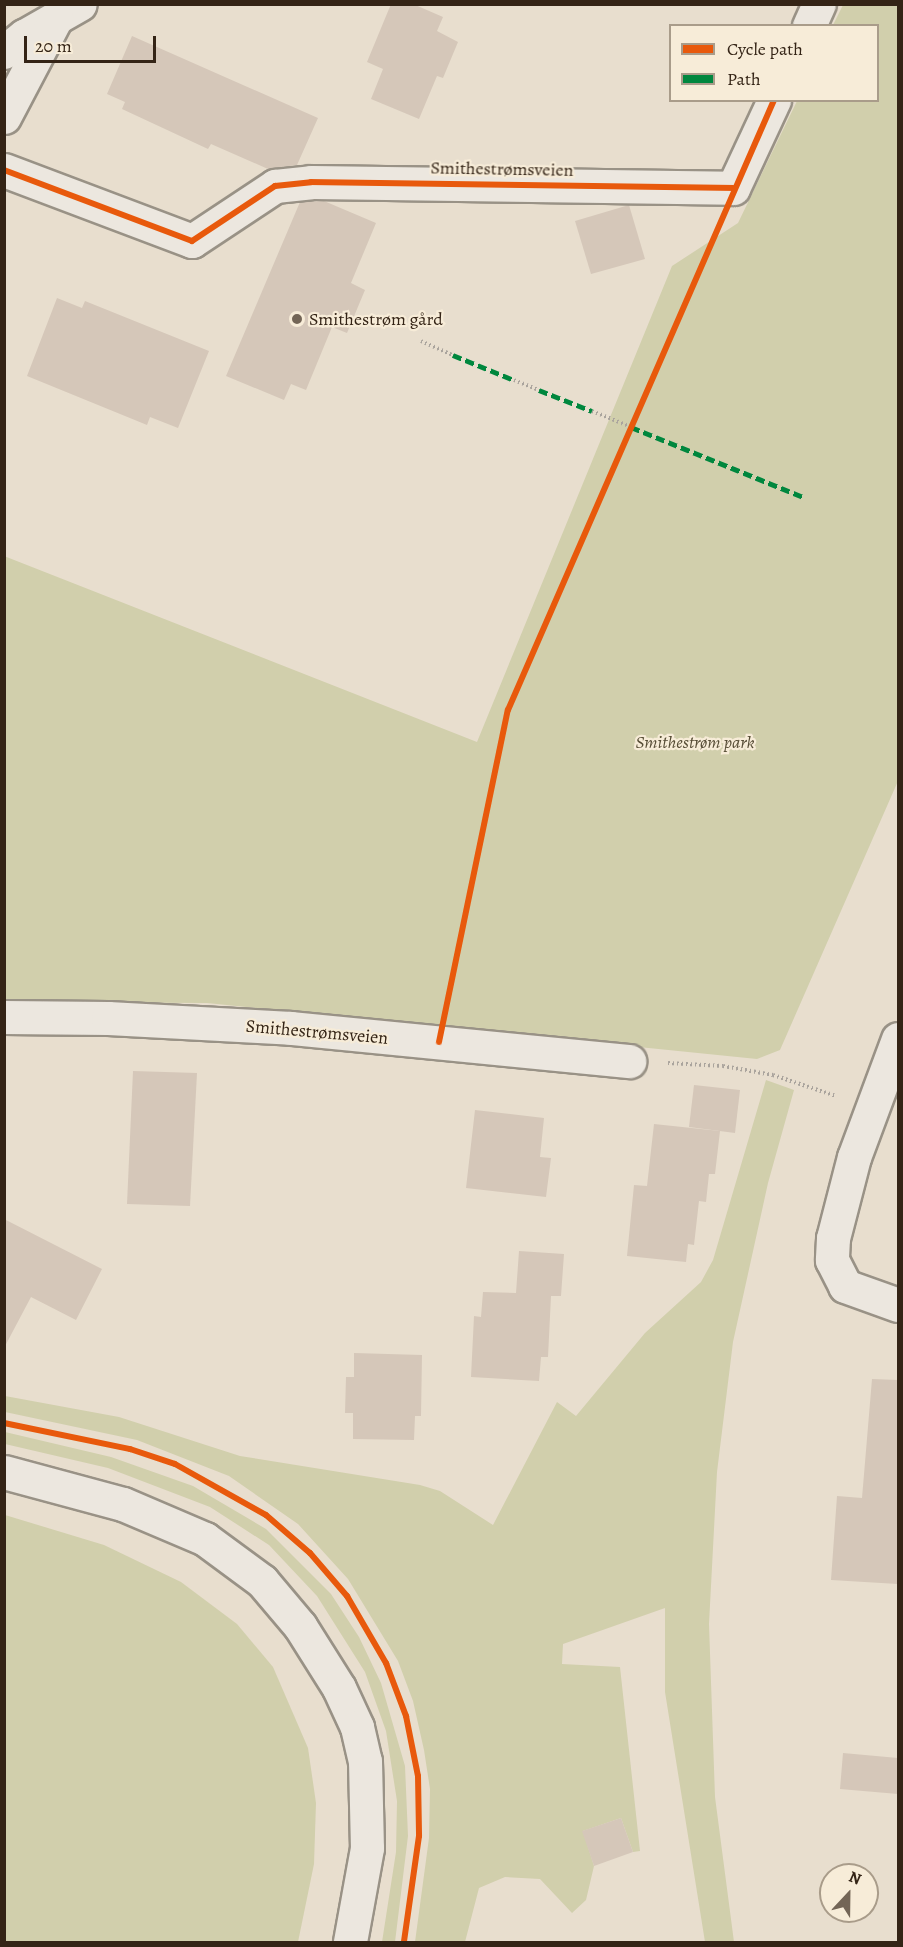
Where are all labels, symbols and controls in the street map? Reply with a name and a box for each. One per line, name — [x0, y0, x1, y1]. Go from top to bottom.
scale bar — [27, 24, 159, 62]
legend — [669, 24, 879, 102]
text: 20 m — [35, 34, 72, 58]
text: Cycle path — [727, 37, 803, 61]
text: Path — [727, 67, 761, 91]
street label: Smithestrømsveien — [430, 157, 574, 181]
place label: Smithestrøm gård — [309, 308, 443, 330]
marker: Smithestrøm gård — [290, 312, 304, 326]
park label: Smithestrøm park — [635, 731, 755, 753]
street label: Smithestrømsveien — [245, 1015, 389, 1049]
north arrow — [819, 1863, 879, 1923]
text: N — [845, 1866, 865, 1891]

